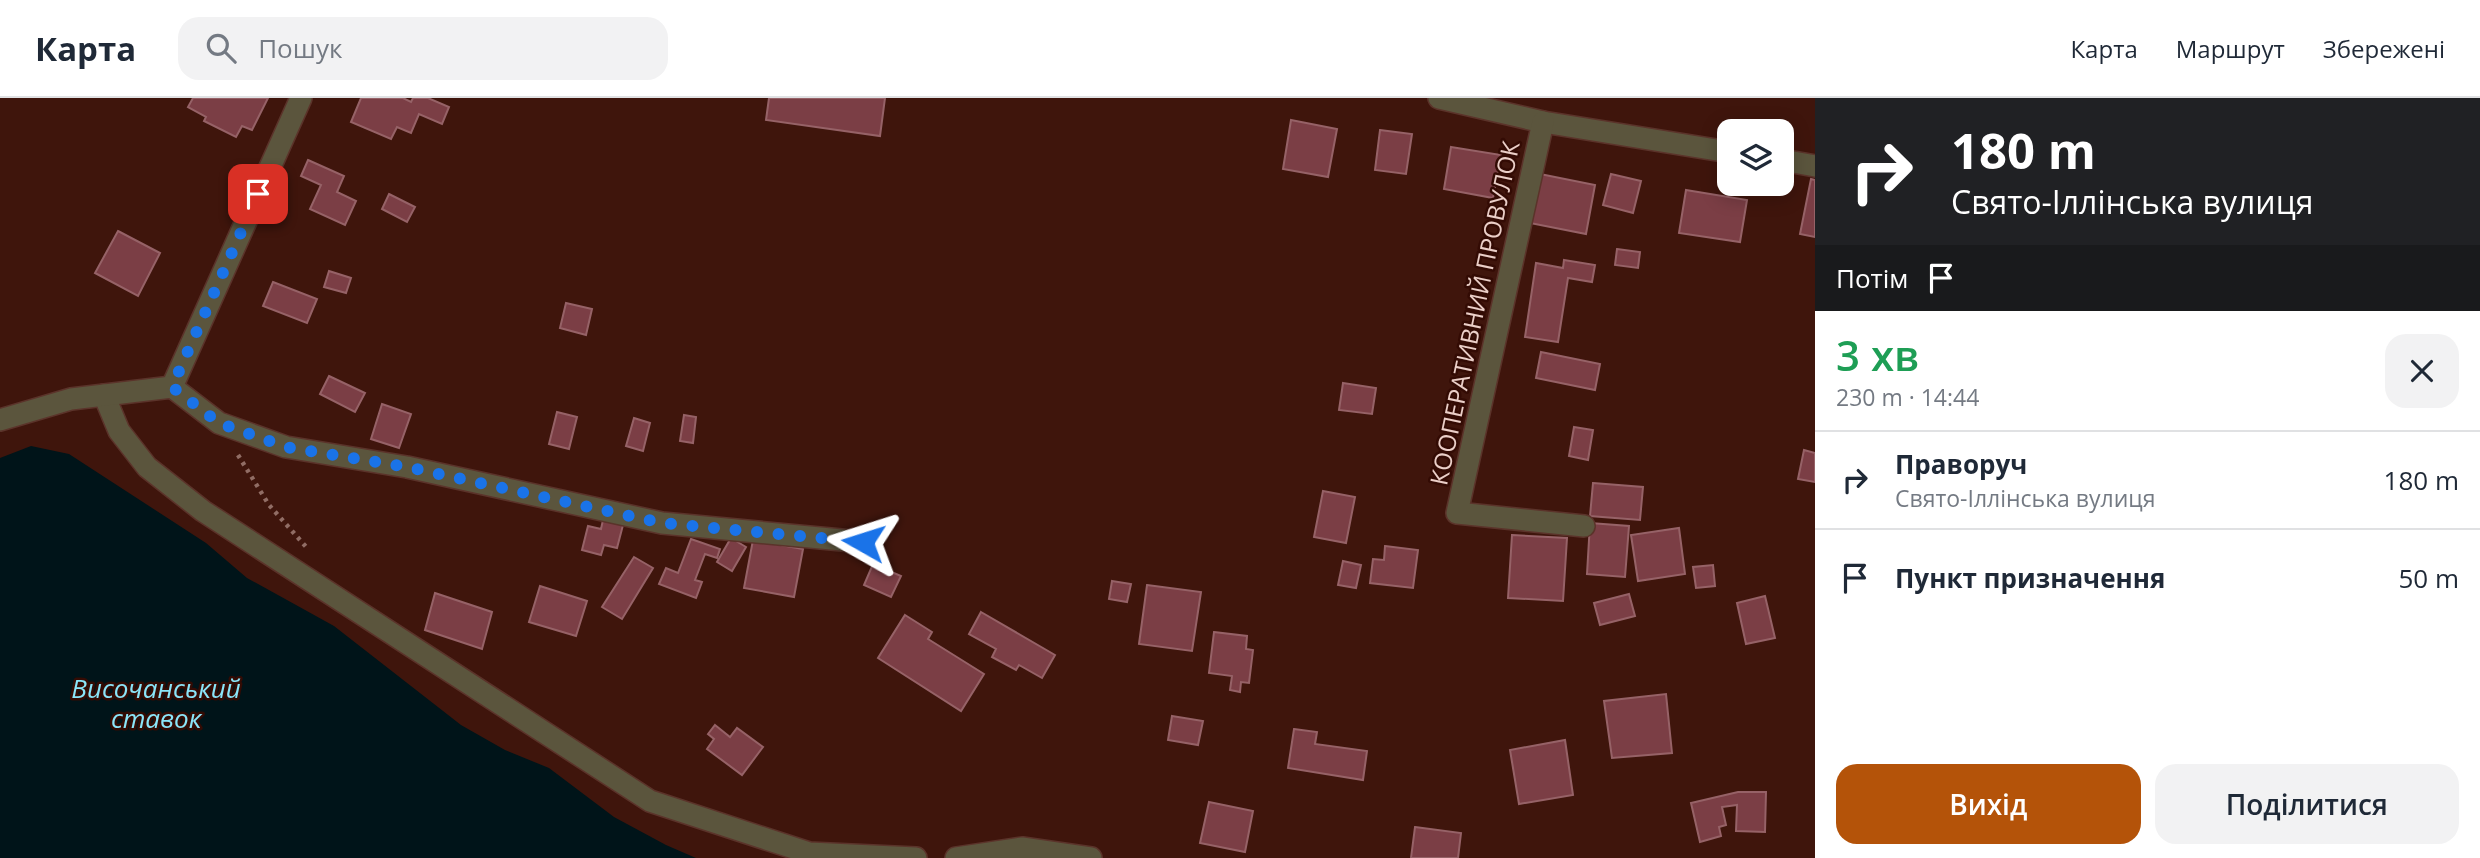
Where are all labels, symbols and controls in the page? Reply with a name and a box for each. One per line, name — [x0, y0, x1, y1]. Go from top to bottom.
search box — [178, 17, 668, 80]
text: Карта — [35, 26, 136, 71]
icon: search — [202, 29, 240, 67]
text: Пошук — [258, 30, 342, 66]
text: Карта — [2070, 32, 2138, 65]
text: Маршрут — [2176, 32, 2285, 65]
text: Збережені — [2323, 32, 2445, 65]
text: 180 m — [1951, 117, 2096, 183]
map controls — [1717, 119, 1794, 196]
button: layers — [1717, 119, 1794, 196]
icon: right — [1836, 126, 1927, 217]
street label: КООПЕРАТИВНИЙ ПРОВУЛОК — [1421, 138, 1527, 488]
pin — [228, 164, 288, 224]
icon: arrive — [239, 175, 277, 213]
text: Свято-Іллінська вулиця — [1951, 180, 2313, 223]
icon: arrive — [1922, 259, 1960, 297]
text: Потім — [1836, 260, 1908, 296]
text: 3 хв — [1836, 326, 1919, 383]
button: close — [2385, 334, 2459, 408]
text: 230 m · 14:44 — [1836, 381, 1979, 413]
text: Праворуч — [1895, 446, 2027, 482]
icon: right — [1836, 461, 1874, 499]
text: 180 m — [2384, 462, 2459, 498]
text: Свято-Іллінська вулиця — [1895, 482, 2155, 514]
position arrow — [826, 505, 900, 579]
icon: arrive — [1836, 559, 1874, 597]
text: Пункт призначення — [1895, 560, 2165, 596]
text: 50 m — [2398, 560, 2459, 596]
water label: Височанський ставок — [71, 670, 241, 736]
button: Вихід — [1836, 764, 2141, 844]
button: Поділитися — [2155, 764, 2459, 844]

